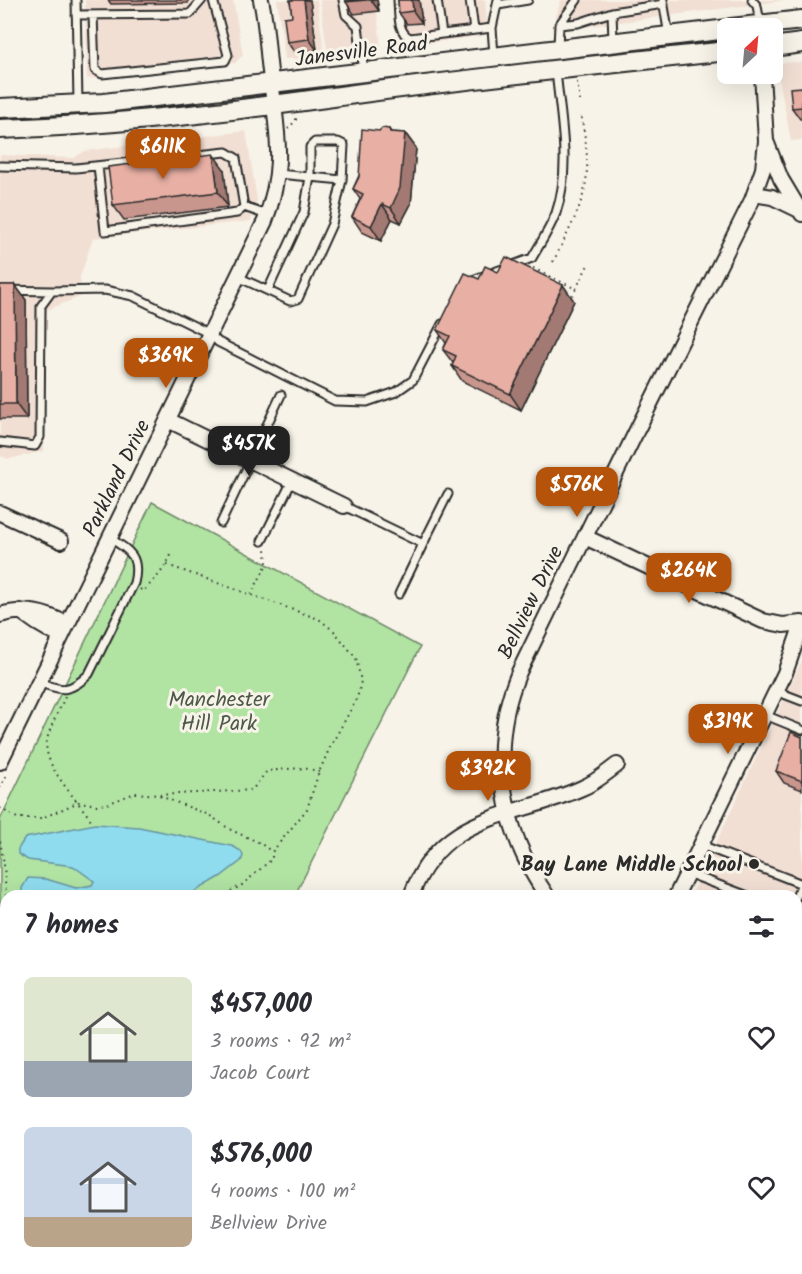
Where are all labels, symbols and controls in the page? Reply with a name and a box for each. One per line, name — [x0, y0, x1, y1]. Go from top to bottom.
north arrow — [717, 18, 783, 84]
map controls — [717, 18, 783, 84]
street label: Janesville Road — [293, 28, 430, 77]
pin: $611K — [121, 129, 205, 180]
text: $611K — [140, 132, 186, 164]
pin: $369K — [124, 338, 208, 389]
text: $369K — [138, 341, 194, 373]
street label: Parkland Drive — [75, 414, 160, 543]
pin: $457K — [207, 426, 291, 477]
text: $457K — [222, 429, 276, 461]
pin: $576K — [535, 467, 619, 518]
text: $576K — [550, 470, 604, 502]
street label: Bellview Drive — [490, 540, 573, 665]
pin: $264K — [647, 553, 731, 604]
text: $264K — [660, 556, 718, 588]
park label: Manchester Hill Park — [168, 684, 271, 741]
pin: $319K — [686, 704, 770, 755]
text: $319K — [703, 707, 753, 739]
pin: $392K — [446, 751, 530, 802]
text: $392K — [460, 754, 516, 786]
place label: Bay Lane Middle School — [521, 849, 742, 882]
marker: Bay Lane Middle School — [747, 857, 761, 871]
text: 7 homes — [24, 905, 119, 947]
icon: filters — [745, 910, 778, 943]
text: $457,000 — [210, 984, 312, 1026]
icon: home — [72, 1001, 144, 1073]
icon: heart — [745, 1021, 778, 1054]
text: 3 rooms · 92 m² — [210, 1026, 351, 1058]
text: Jacob Court — [210, 1058, 310, 1090]
text: $576,000 — [210, 1134, 312, 1176]
icon: home — [72, 1151, 144, 1223]
icon: heart — [745, 1171, 778, 1204]
text: 4 rooms · 100 m² — [210, 1176, 355, 1208]
text: Bellview Drive — [210, 1208, 327, 1240]

